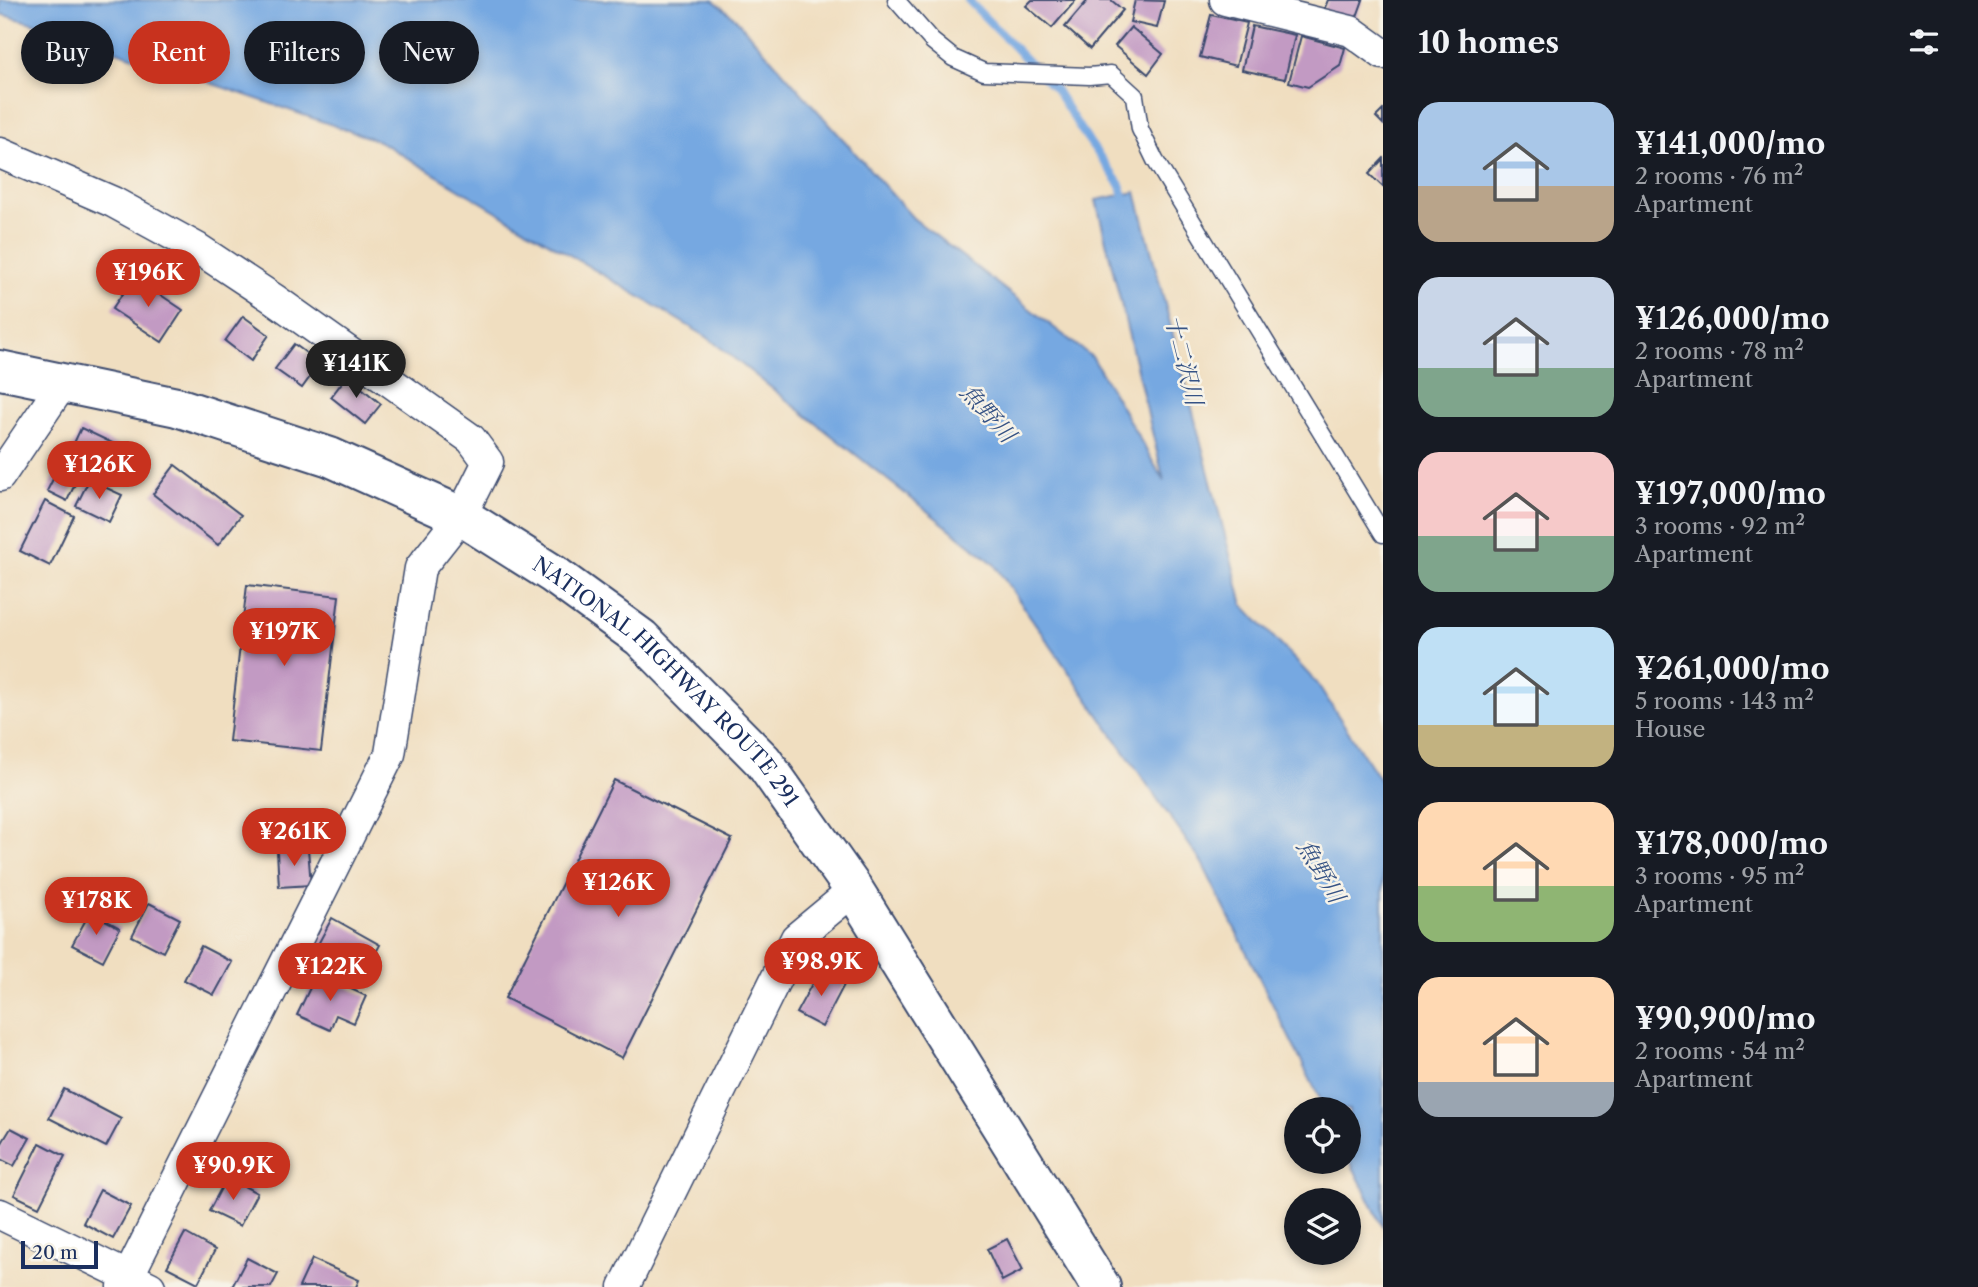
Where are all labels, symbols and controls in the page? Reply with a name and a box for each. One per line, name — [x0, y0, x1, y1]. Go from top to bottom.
chip: Buy — [21, 21, 114, 84]
chip: Rent — [128, 21, 230, 84]
chip: Filters — [244, 21, 365, 84]
chip: New — [379, 21, 479, 84]
icon: filters — [1905, 23, 1943, 61]
text: 10 homes — [1418, 24, 1559, 61]
text: ¥141,000/mo — [1635, 125, 1825, 162]
icon: home — [1474, 130, 1558, 214]
text: 2 rooms · 76 m² — [1635, 162, 1803, 190]
text: Apartment — [1635, 190, 1753, 218]
pin: ¥196K — [99, 250, 197, 309]
text: ¥196K — [112, 258, 184, 286]
text: ¥126,000/mo — [1635, 300, 1830, 337]
icon: home — [1474, 305, 1558, 389]
water label: 十二沢川 — [1159, 312, 1209, 411]
text: 2 rooms · 78 m² — [1635, 337, 1804, 365]
pin: ¥141K — [307, 340, 405, 400]
text: ¥141K — [322, 349, 390, 377]
text: Apartment — [1635, 365, 1753, 393]
water label: 魚野川 — [955, 378, 1023, 450]
pin: ¥126K — [50, 442, 148, 501]
text: ¥126K — [63, 450, 135, 478]
text: ¥197,000/mo — [1635, 475, 1826, 512]
icon: home — [1474, 480, 1558, 564]
text: 3 rooms · 92 m² — [1635, 512, 1805, 540]
text: Apartment — [1635, 540, 1753, 568]
street label: NATIONAL HIGHWAY ROUTE 291 — [528, 551, 804, 812]
pin: ¥197K — [235, 608, 333, 668]
text: ¥197K — [249, 617, 319, 645]
text: ¥261,000/mo — [1635, 650, 1830, 687]
icon: home — [1474, 655, 1558, 739]
text: 5 rooms · 143 m² — [1635, 687, 1814, 715]
text: House — [1635, 715, 1705, 743]
pin: ¥261K — [245, 808, 343, 868]
text: ¥261K — [258, 817, 330, 845]
text: ¥178,000/mo — [1635, 825, 1828, 862]
icon: home — [1474, 830, 1558, 914]
water label: 魚野川 — [1291, 834, 1352, 910]
pin: ¥126K — [569, 860, 667, 919]
text: 3 rooms · 95 m² — [1635, 862, 1804, 890]
text: ¥126K — [582, 868, 654, 896]
pin: ¥178K — [47, 878, 145, 937]
text: ¥178K — [61, 886, 131, 914]
text: Apartment — [1635, 890, 1753, 918]
pin: ¥98.9K — [764, 939, 878, 998]
pin: ¥122K — [281, 944, 379, 1003]
text: ¥98.9K — [780, 947, 862, 975]
text: ¥122K — [294, 952, 366, 980]
text: ¥90,900/mo — [1635, 1000, 1816, 1037]
icon: home — [1474, 1005, 1558, 1089]
text: 2 rooms · 54 m² — [1635, 1037, 1805, 1065]
text: Apartment — [1635, 1065, 1753, 1093]
map controls — [1284, 1097, 1361, 1265]
button: locate — [1284, 1097, 1361, 1174]
pin: ¥90.9K — [176, 1142, 290, 1202]
text: ¥90.9K — [192, 1151, 274, 1179]
button: layers — [1284, 1188, 1361, 1265]
scale bar — [21, 1238, 98, 1270]
text: 20 m — [32, 1241, 78, 1264]

